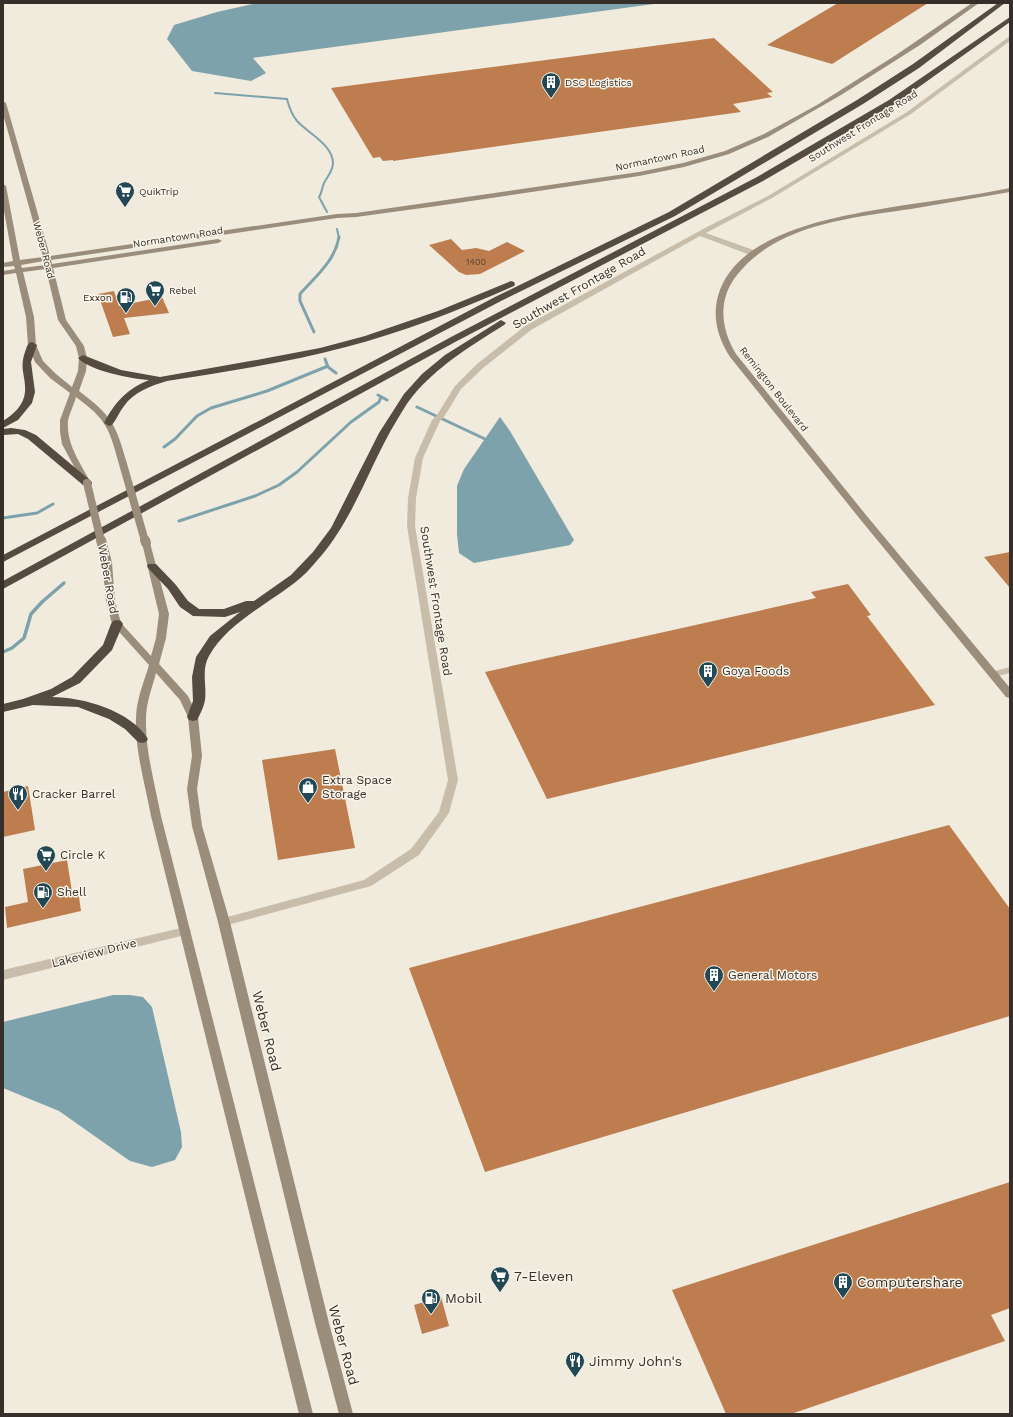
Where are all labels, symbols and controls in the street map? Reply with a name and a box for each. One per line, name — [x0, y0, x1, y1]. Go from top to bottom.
building icon: DSC Logistics — [540, 71, 562, 99]
place label: DSC Logistics — [565, 77, 632, 88]
street label: Southwest Frontage Road — [807, 88, 919, 164]
street label: Normantown Road — [614, 143, 706, 173]
supermarket icon: QuikTrip — [114, 180, 136, 208]
place label: QuikTrip — [139, 186, 179, 197]
street label: Weber Road — [31, 220, 57, 280]
street label: Normantown Road — [132, 224, 224, 250]
street label: Southwest Frontage Road — [510, 244, 648, 332]
house number: 1400 — [466, 257, 486, 267]
supermarket icon: Rebel — [144, 279, 166, 307]
place label: Rebel — [169, 285, 196, 296]
fuel station icon: Exxon — [115, 286, 137, 314]
place label: Exxon — [83, 292, 112, 303]
street label: Remington Boulevard — [738, 345, 810, 433]
street label: Southwest Frontage Road — [417, 525, 455, 677]
street label: Weber Road — [95, 543, 121, 615]
building icon: Goya Foods — [697, 660, 719, 688]
place label: Goya Foods — [722, 664, 789, 678]
place label: Extra Space Storage — [322, 773, 392, 801]
shop icon: Extra Space Storage — [297, 776, 319, 804]
restaurant icon: Cracker Barrel — [7, 783, 29, 811]
place label: Cracker Barrel — [32, 787, 116, 801]
supermarket icon: Circle K — [35, 844, 57, 872]
place label: Circle K — [60, 848, 106, 862]
fuel station icon: Shell — [32, 881, 54, 909]
place label: Shell — [57, 885, 87, 899]
street label: Lakeview Drive — [50, 936, 138, 970]
building icon: General Motors — [703, 964, 725, 992]
place label: General Motors — [728, 968, 817, 982]
street label: Weber Road — [249, 989, 285, 1073]
supermarket icon: 7-Eleven — [489, 1265, 511, 1293]
place label: 7-Eleven — [514, 1268, 573, 1284]
building icon: Computershare — [832, 1271, 854, 1299]
place label: Computershare — [857, 1274, 963, 1290]
fuel station icon: Mobil — [420, 1287, 442, 1315]
place label: Mobil — [445, 1290, 483, 1306]
street label: Weber Road — [326, 1303, 362, 1387]
restaurant icon: Jimmy John's — [564, 1350, 586, 1378]
place label: Jimmy John's — [589, 1353, 682, 1369]

